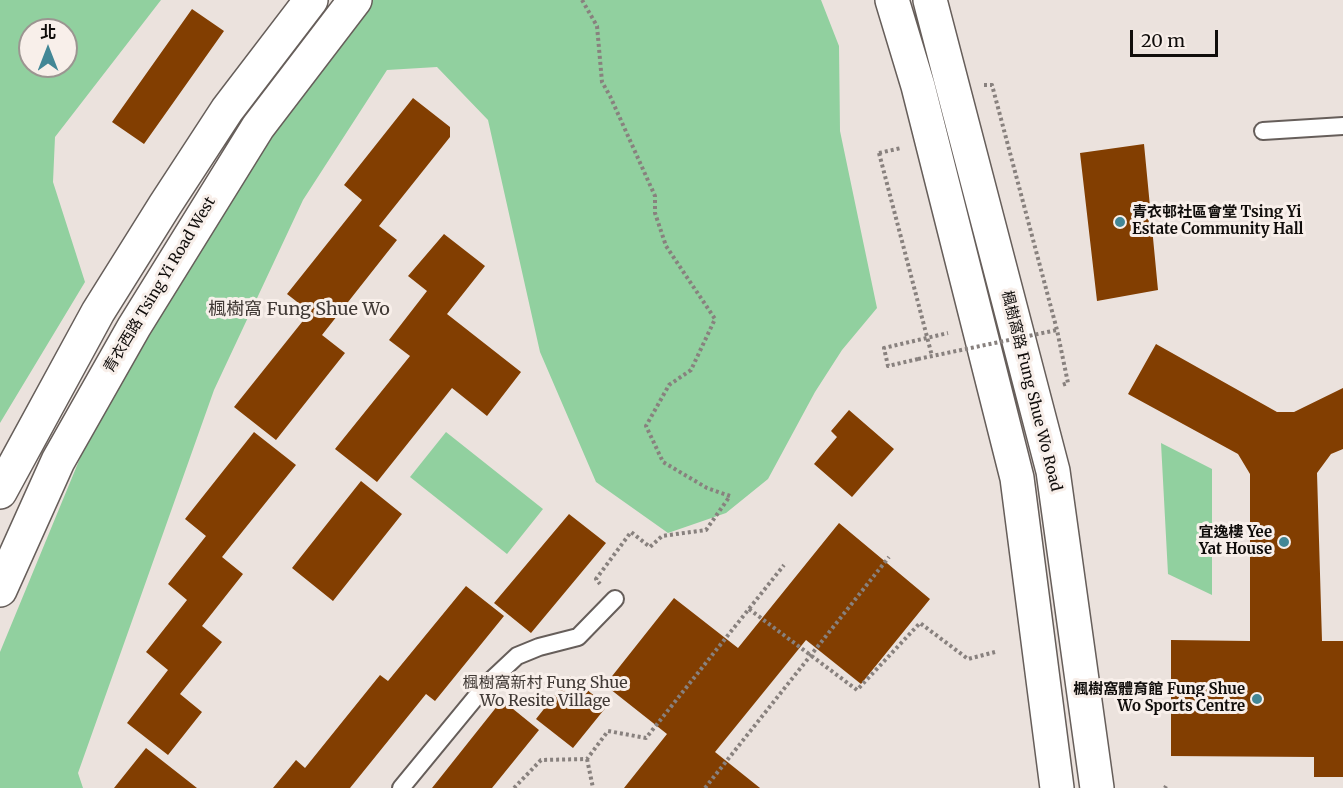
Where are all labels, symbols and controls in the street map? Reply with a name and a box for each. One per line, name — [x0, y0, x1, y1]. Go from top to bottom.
north arrow — [18, 18, 78, 78]
scale bar — [1133, 18, 1222, 56]
text: 北 — [40, 22, 56, 42]
text: 20 m — [1141, 29, 1185, 52]
street label: 青衣西路 Tsing Yi Road West — [100, 194, 220, 376]
place label: 青衣邨社區會堂 Tsing Yi Estate Community Hall — [1132, 204, 1303, 239]
marker: 青衣邨社區會堂 Tsing Yi Estate Community Hall — [1113, 215, 1127, 229]
street label: 楓樹窩路 Fung Shue Wo Road — [997, 289, 1065, 493]
district label: 楓樹窩 Fung Shue Wo — [208, 299, 390, 321]
place label: 宜逸樓 Yee Yat House — [1198, 524, 1272, 559]
marker: 宜逸樓 Yee Yat House — [1277, 535, 1291, 549]
district label: 楓樹窩新村 Fung Shue Wo Resite Village — [462, 673, 628, 711]
place label: 楓樹窩體育館 Fung Shue Wo Sports Centre — [1073, 681, 1245, 716]
marker: 楓樹窩體育館 Fung Shue Wo Sports Centre — [1250, 692, 1264, 706]

